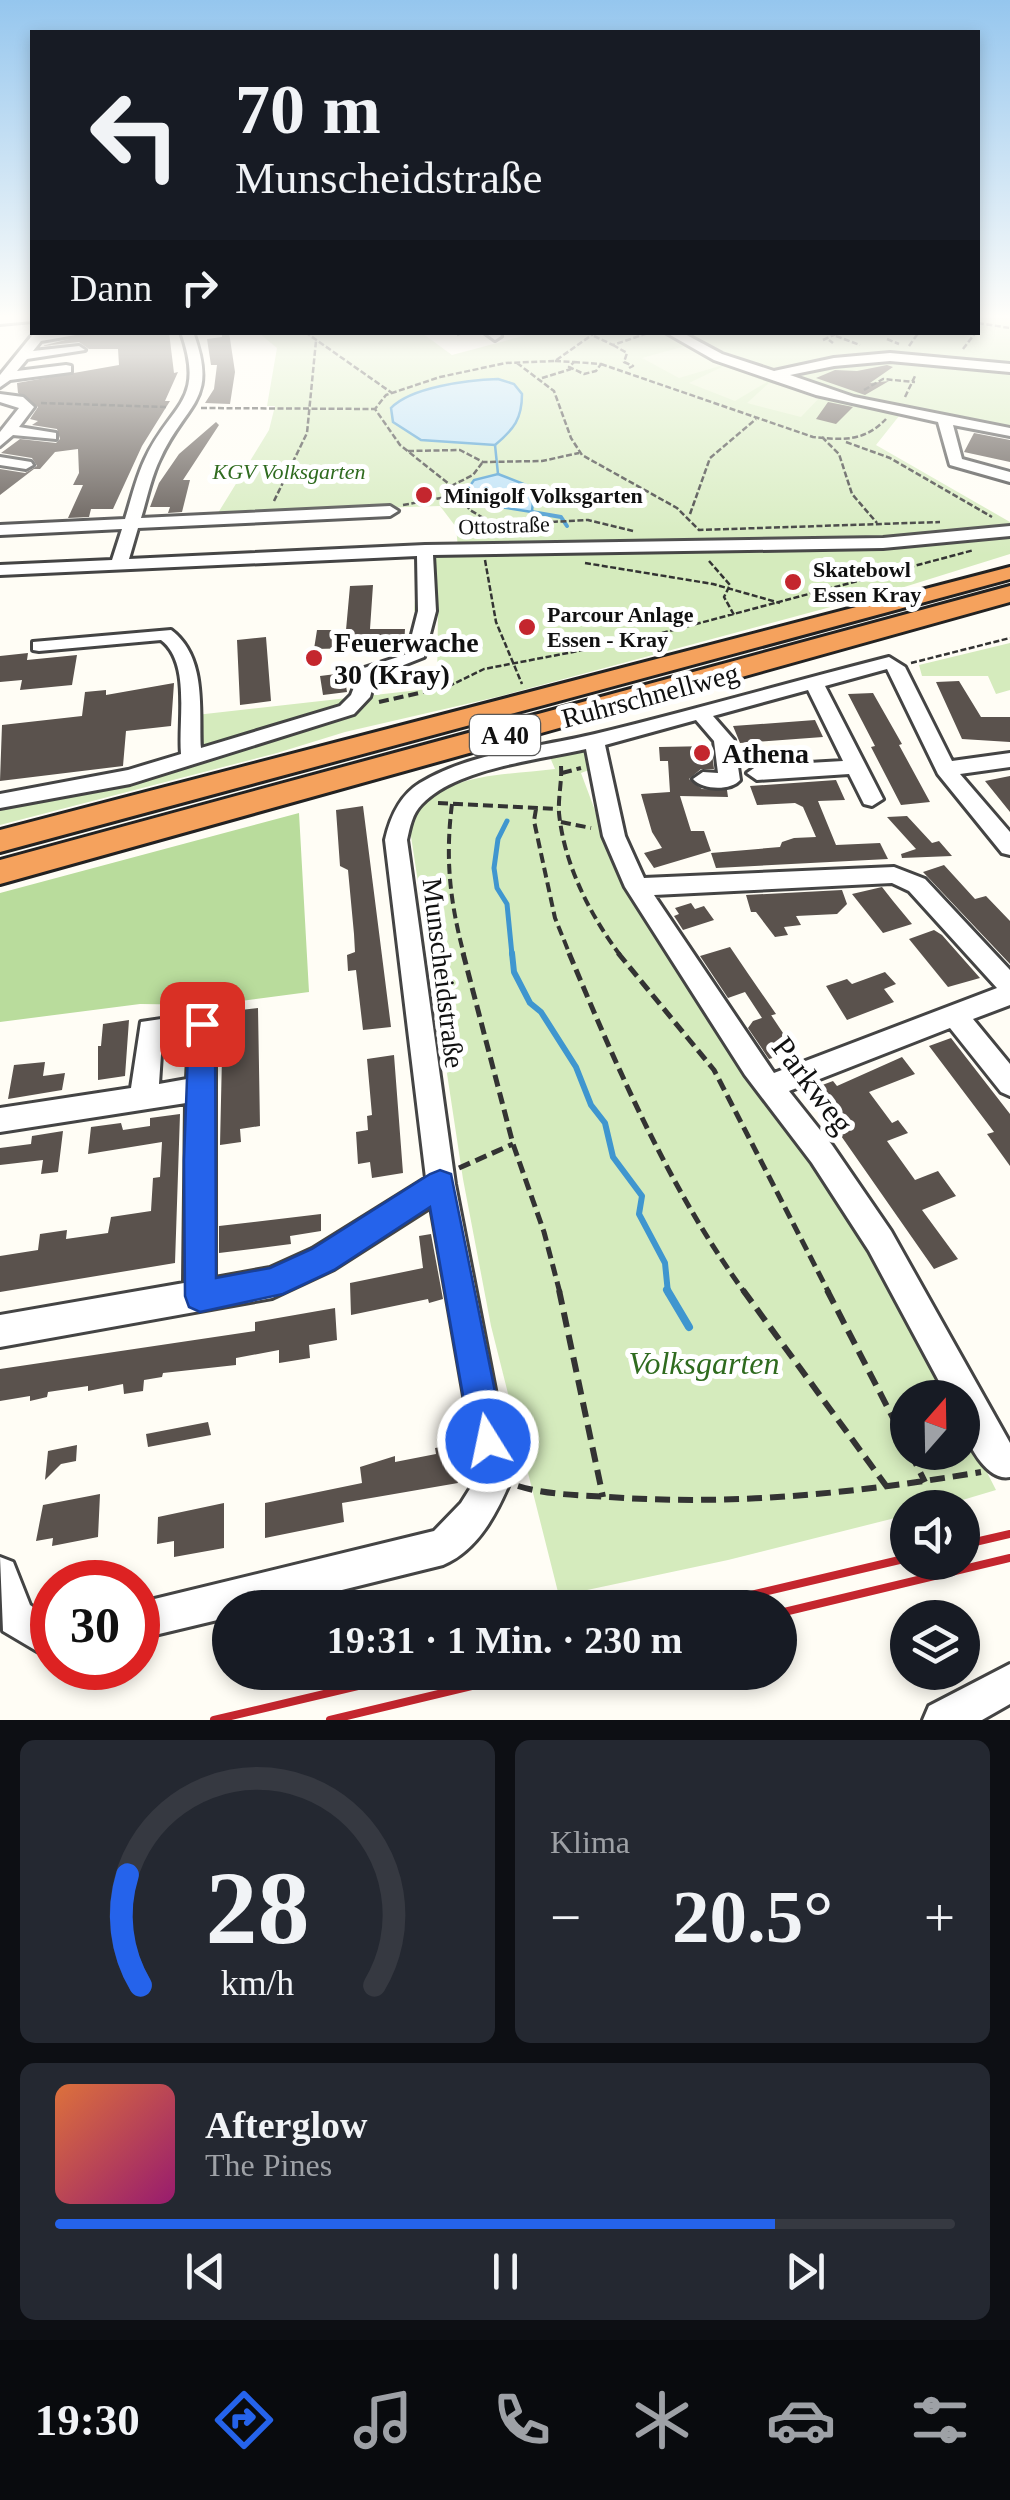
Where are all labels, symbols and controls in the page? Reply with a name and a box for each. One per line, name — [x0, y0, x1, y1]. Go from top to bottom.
icon: left — [70, 70, 200, 200]
text: 70 m — [235, 71, 381, 148]
text: Munscheidstraße — [235, 153, 542, 203]
icon: right — [172, 260, 227, 315]
text: Dann — [70, 267, 152, 309]
park label: KGV Volksgarten — [212, 459, 365, 484]
place label: Minigolf Volksgarten — [444, 483, 643, 508]
marker: Minigolf Volksgarten — [413, 484, 435, 506]
street label: Ottostraße — [458, 511, 550, 540]
place label: Skatebowl Essen Kray — [813, 557, 921, 607]
marker: Skatebowl Essen Kray — [782, 571, 804, 593]
place label: Parcour Anlage Essen - Kray — [547, 602, 694, 652]
marker: Parcour Anlage Essen - Kray — [516, 616, 538, 638]
place label: Feuerwache 30 (Kray) — [334, 627, 479, 690]
marker: Feuerwache 30 (Kray) — [303, 647, 325, 669]
street label: Ruhrschnellweg — [558, 657, 742, 734]
road number: A 40 — [470, 715, 540, 755]
place label: Athena — [722, 738, 809, 769]
marker: Athena — [691, 742, 713, 764]
street label: Munscheidstraße — [416, 876, 471, 1070]
pin — [160, 982, 245, 1067]
icon: arrive — [175, 997, 230, 1052]
street label: Parkweg — [765, 1029, 861, 1141]
park label: Volksgarten — [628, 1345, 780, 1381]
north arrow — [890, 1380, 980, 1470]
map controls — [890, 1380, 980, 1690]
position arrow — [436, 1389, 540, 1493]
button: sound — [890, 1490, 980, 1580]
speed limit sign: 30 — [30, 1560, 160, 1690]
button: layers — [890, 1600, 980, 1690]
text: 19:31 · 1 Min. · 230 m — [327, 1619, 682, 1661]
text: Klima — [550, 1824, 630, 1860]
text: 28 — [206, 1850, 310, 1965]
text: 20.5° — [672, 1875, 833, 1958]
text: − — [550, 1887, 581, 1948]
text: + — [924, 1887, 955, 1948]
text: km/h — [221, 1963, 294, 2003]
text: Afterglow — [205, 2104, 367, 2146]
text: The Pines — [205, 2147, 332, 2183]
icon: previous — [178, 2244, 233, 2299]
icon: pause — [478, 2244, 533, 2299]
icon: next — [778, 2244, 833, 2299]
icon: directions — [209, 2385, 279, 2455]
icon: music — [348, 2385, 418, 2455]
icon: phone — [487, 2385, 557, 2455]
icon: climate — [627, 2385, 697, 2455]
icon: car — [766, 2385, 836, 2455]
icon: filters — [905, 2385, 975, 2455]
text: 19:30 — [35, 2395, 140, 2445]

